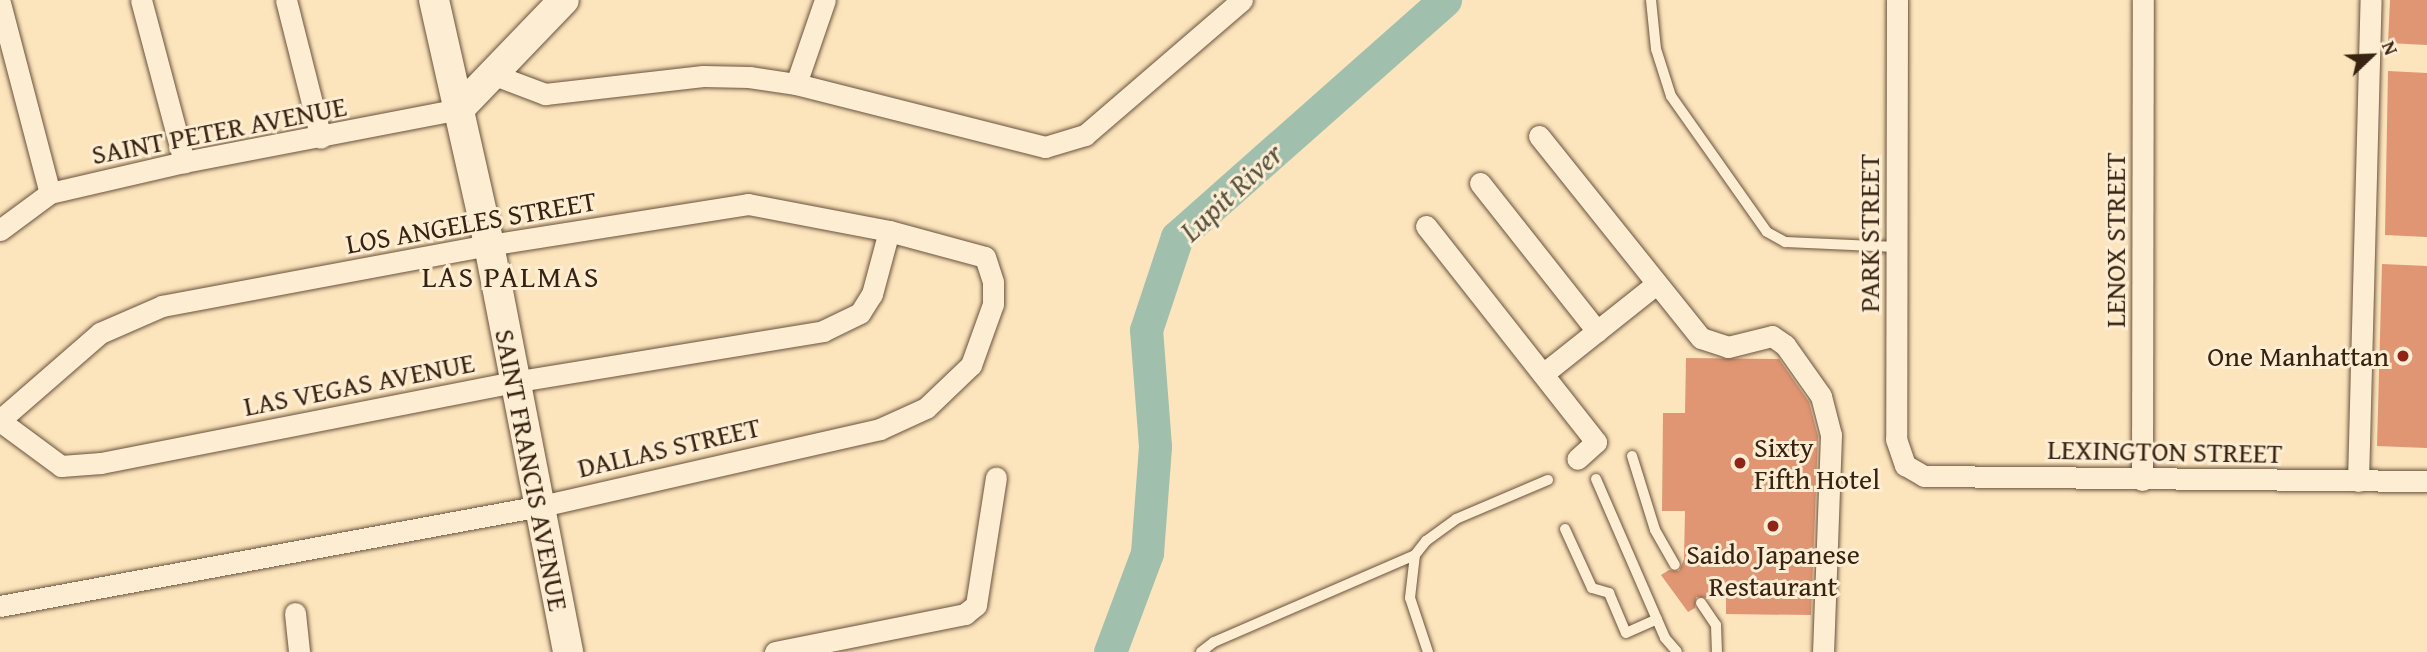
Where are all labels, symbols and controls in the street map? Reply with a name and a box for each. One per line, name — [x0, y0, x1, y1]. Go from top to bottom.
north arrow — [2336, 21, 2406, 91]
text: N — [2375, 36, 2406, 59]
street label: SAINT PETER AVENUE — [89, 89, 349, 171]
water label: Lupit River — [1172, 135, 1290, 249]
street label: LENOX STREET — [2098, 152, 2132, 328]
street label: PARK STREET — [1852, 154, 1886, 312]
street label: LOS ANGELES STREET — [343, 183, 599, 261]
district label: LAS PALMAS — [423, 258, 599, 294]
street label: SAINT FRANCIS AVENUE — [488, 326, 576, 614]
place label: One Manhattan — [2207, 339, 2389, 373]
street label: LAS VEGAS AVENUE — [241, 345, 477, 423]
marker: One Manhattan — [2395, 348, 2411, 364]
street label: DALLAS STREET — [574, 410, 764, 484]
place label: Sixty Fifth Hotel — [1754, 430, 1880, 496]
street label: LEXINGTON STREET — [2047, 432, 2283, 470]
marker: Sixty Fifth Hotel — [1732, 455, 1748, 471]
marker: Saido Japanese Restaurant — [1765, 518, 1781, 534]
place label: Saido Japanese Restaurant — [1686, 537, 1860, 603]

